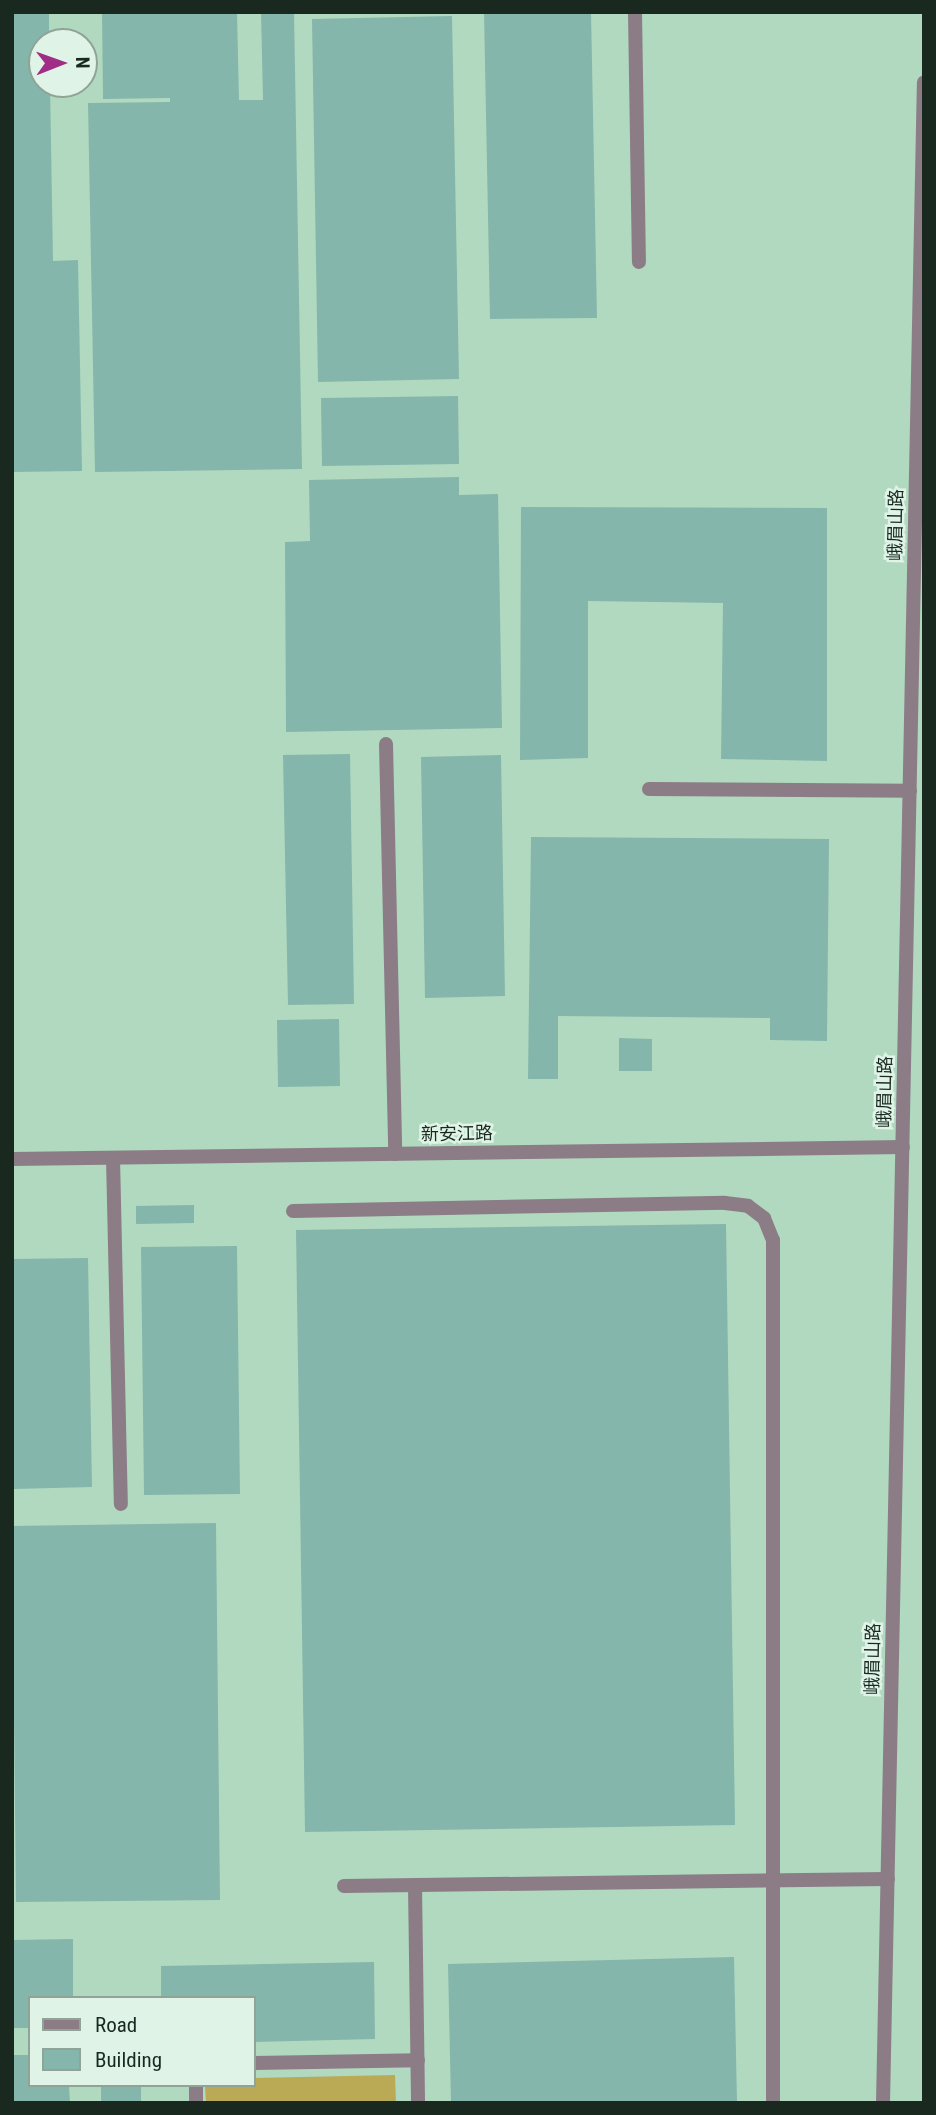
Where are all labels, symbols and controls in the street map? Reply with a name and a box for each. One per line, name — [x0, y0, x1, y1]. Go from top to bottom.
north arrow — [28, 28, 98, 98]
text: N — [71, 57, 94, 69]
street label: 峨眉山路 — [885, 489, 907, 561]
street label: 峨眉山路 — [874, 1056, 896, 1128]
street label: 新安江路 — [421, 1123, 493, 1145]
street label: 峨眉山路 — [862, 1623, 884, 1695]
legend — [28, 1996, 256, 2087]
text: Road — [95, 2013, 137, 2037]
text: Building — [95, 2048, 162, 2072]

